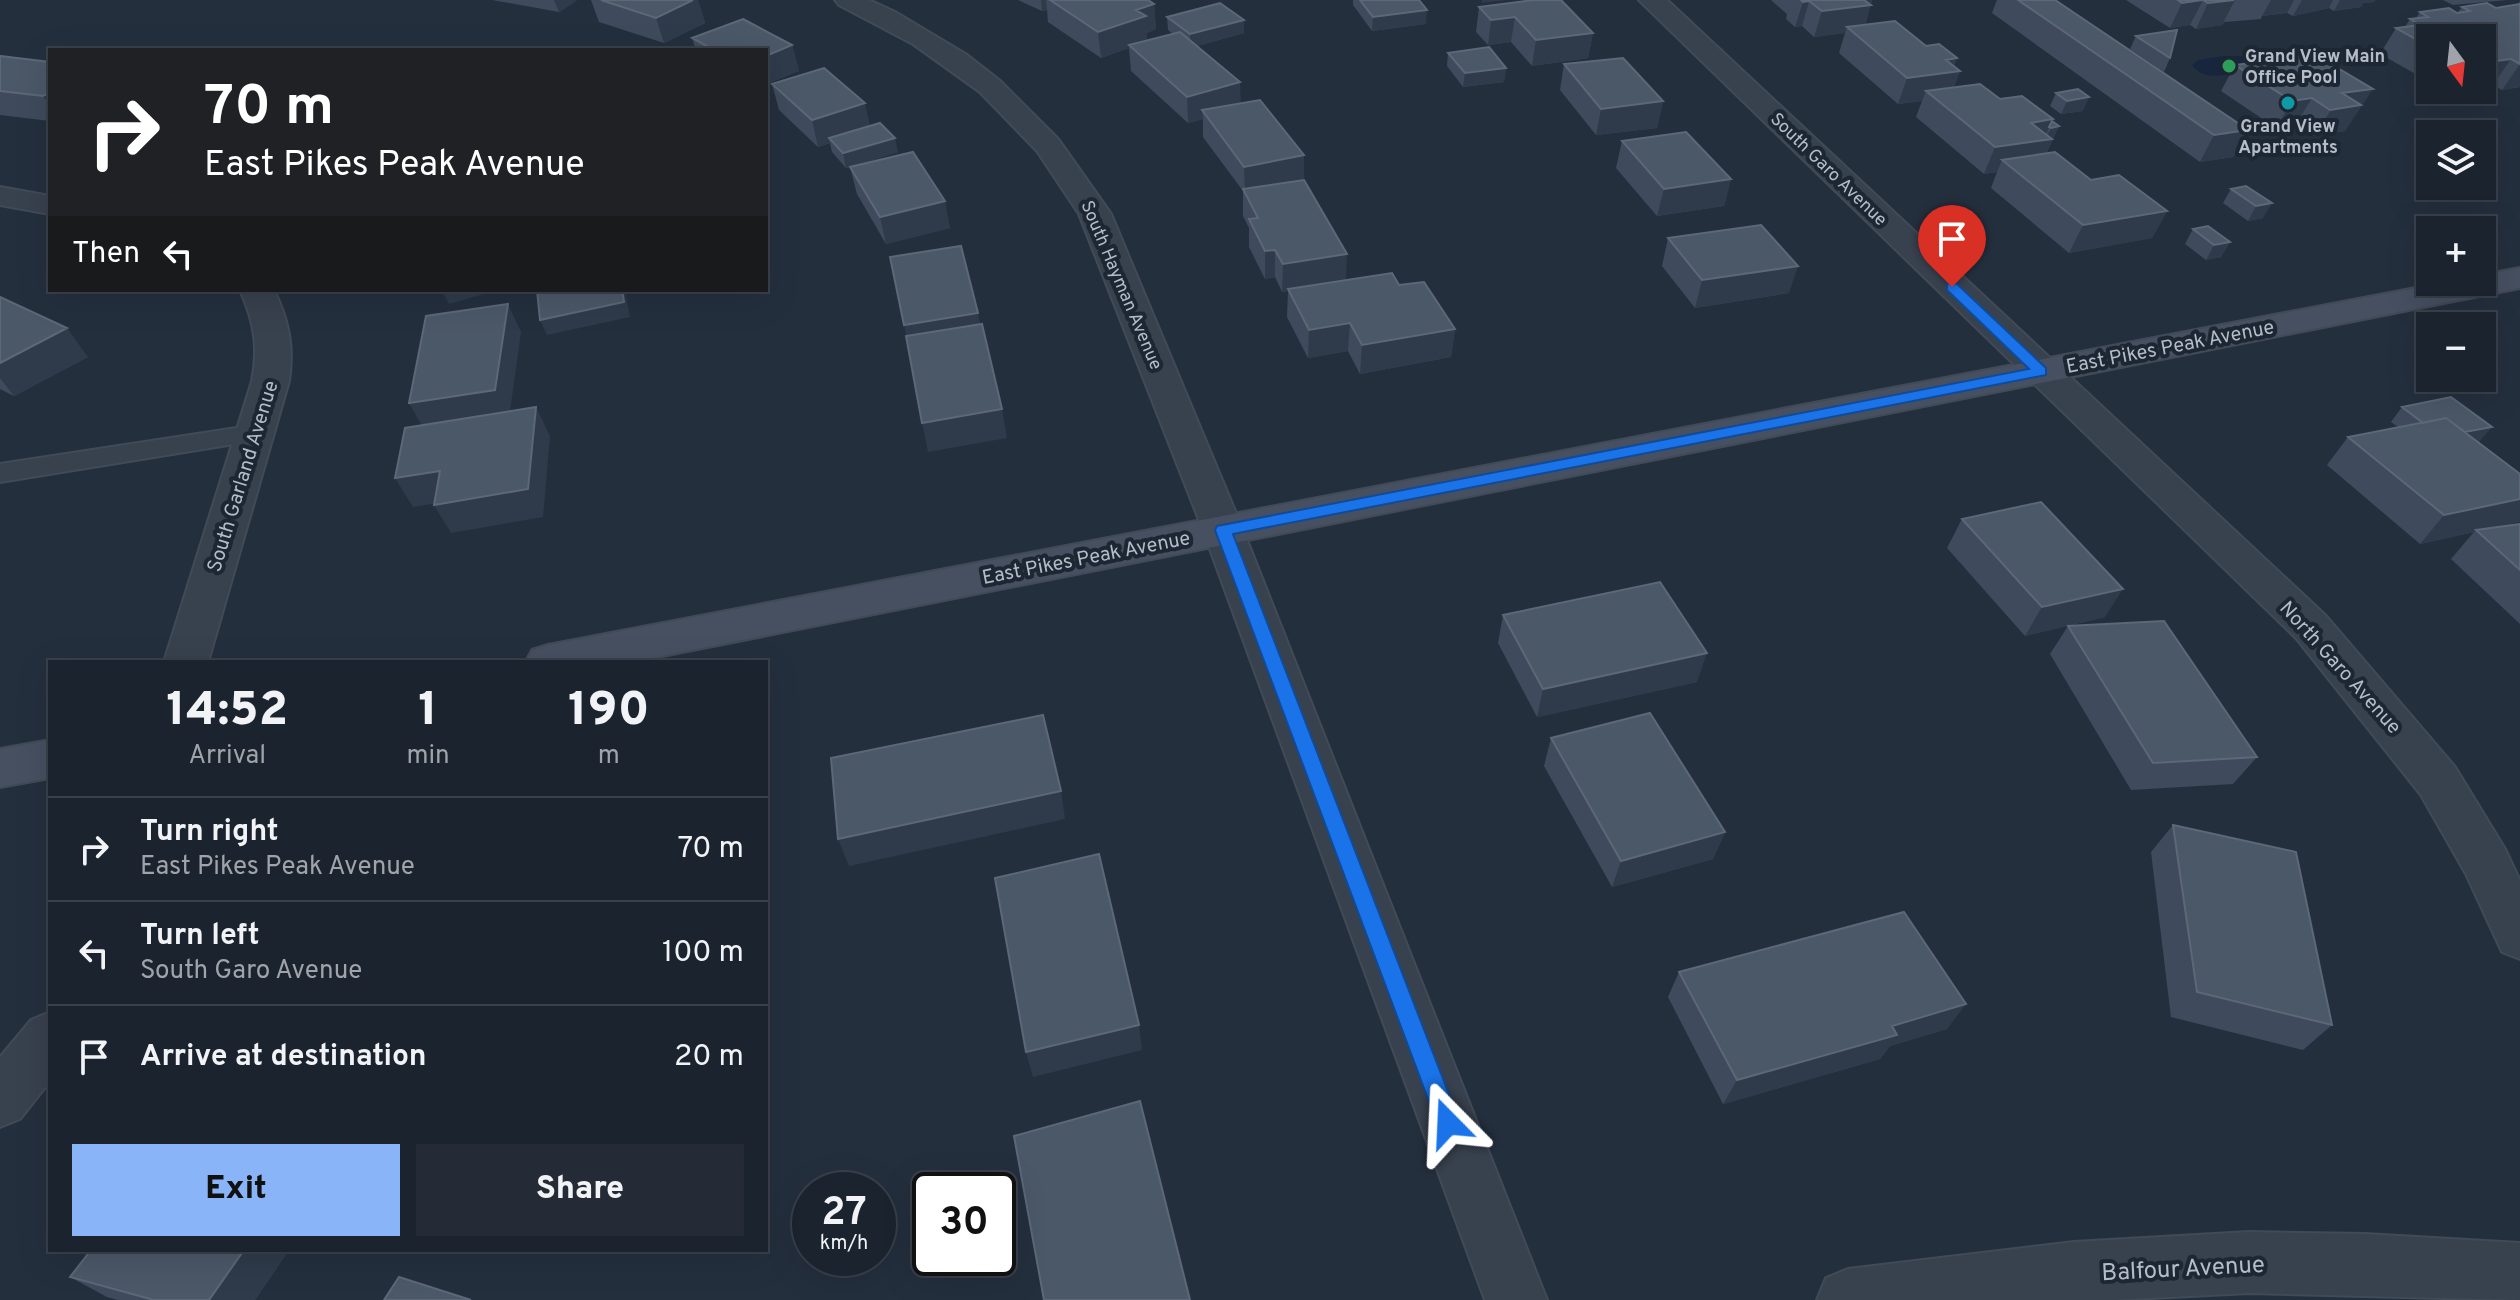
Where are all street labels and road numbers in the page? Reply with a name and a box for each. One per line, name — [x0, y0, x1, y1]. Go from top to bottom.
street label: South Garo Avenue — [1765, 108, 1891, 232]
street label: South Hayman Avenue — [1075, 198, 1167, 374]
street label: East Pikes Peak Avenue — [2064, 315, 2277, 381]
street label: South Garland Avenue — [202, 378, 285, 576]
street label: East Pikes Peak Avenue — [980, 526, 1193, 592]
street label: North Garo Avenue — [2273, 596, 2406, 740]
street label: Balfour Avenue — [2101, 1251, 2266, 1289]

